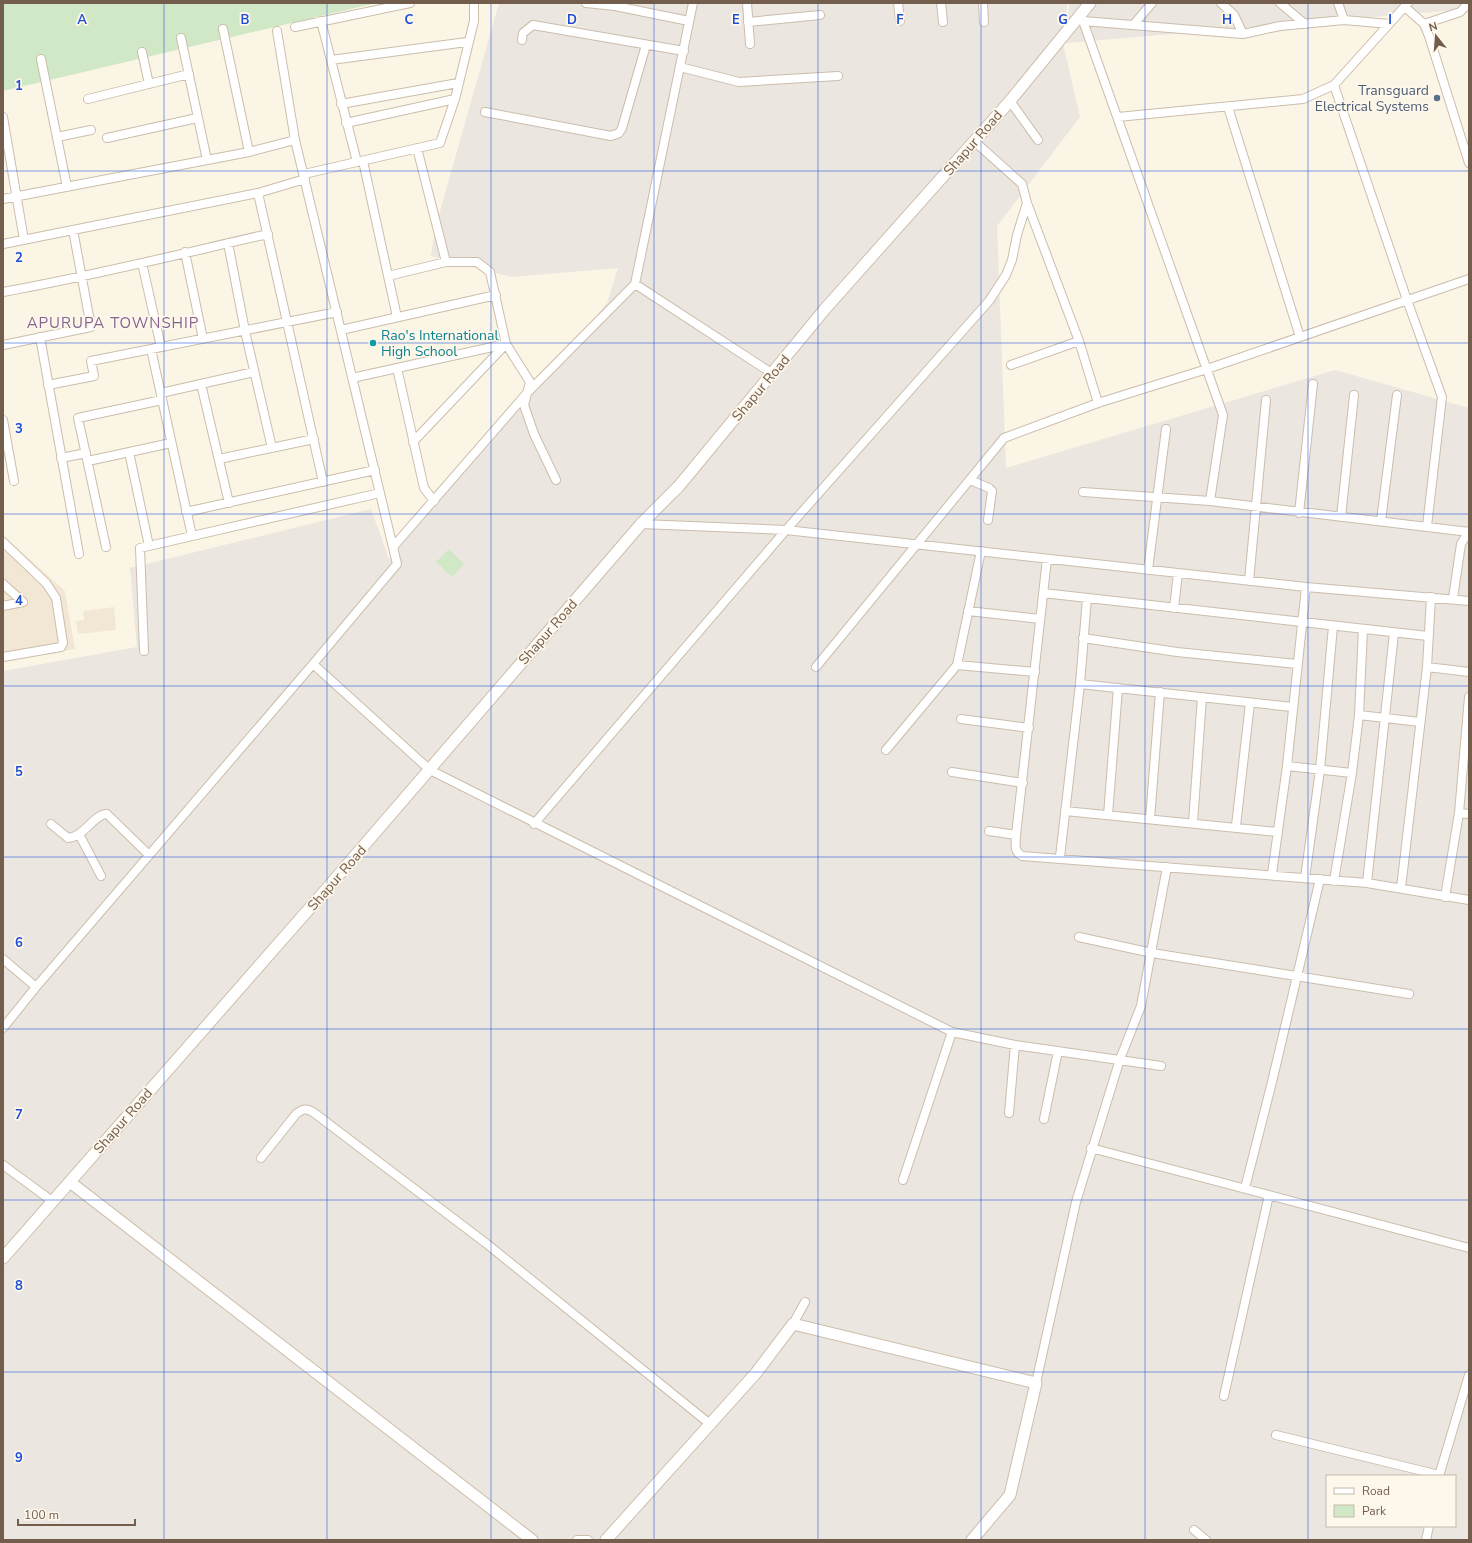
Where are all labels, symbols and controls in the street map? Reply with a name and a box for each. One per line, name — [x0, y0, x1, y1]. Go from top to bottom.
text: A — [77, 11, 87, 29]
text: B — [241, 11, 250, 29]
text: C — [405, 11, 414, 29]
text: D — [567, 11, 577, 29]
text: E — [732, 11, 740, 29]
text: F — [896, 11, 904, 29]
text: G — [1058, 11, 1068, 29]
text: H — [1222, 11, 1232, 29]
text: I — [1388, 11, 1392, 29]
north arrow — [1416, 16, 1456, 56]
text: N — [1427, 19, 1439, 35]
text: 1 — [15, 77, 23, 95]
place label: Transguard Electrical Systems — [1315, 81, 1429, 116]
marker: Transguard Electrical Systems — [1432, 93, 1442, 103]
street label: Shapur Road — [939, 106, 1007, 180]
text: 2 — [15, 249, 23, 267]
district label: APURUPA TOWNSHIP — [27, 313, 199, 333]
place label: Rao's International High School — [381, 326, 499, 361]
marker: Rao's International High School — [368, 338, 378, 348]
street label: Shapur Road — [728, 351, 794, 425]
text: 3 — [15, 420, 23, 438]
text: 4 — [15, 592, 23, 610]
street label: Shapur Road — [514, 595, 582, 669]
text: 5 — [15, 763, 23, 781]
street label: Shapur Road — [303, 841, 371, 915]
text: 6 — [15, 934, 23, 952]
street label: Shapur Road — [89, 1084, 157, 1158]
text: 7 — [15, 1106, 23, 1124]
text: 8 — [15, 1277, 23, 1295]
text: 9 — [15, 1449, 23, 1467]
legend — [1326, 1475, 1456, 1527]
text: Road — [1362, 1483, 1390, 1499]
scale bar — [18, 1501, 135, 1527]
text: Park — [1362, 1503, 1387, 1519]
text: 100 m — [24, 1507, 59, 1523]

